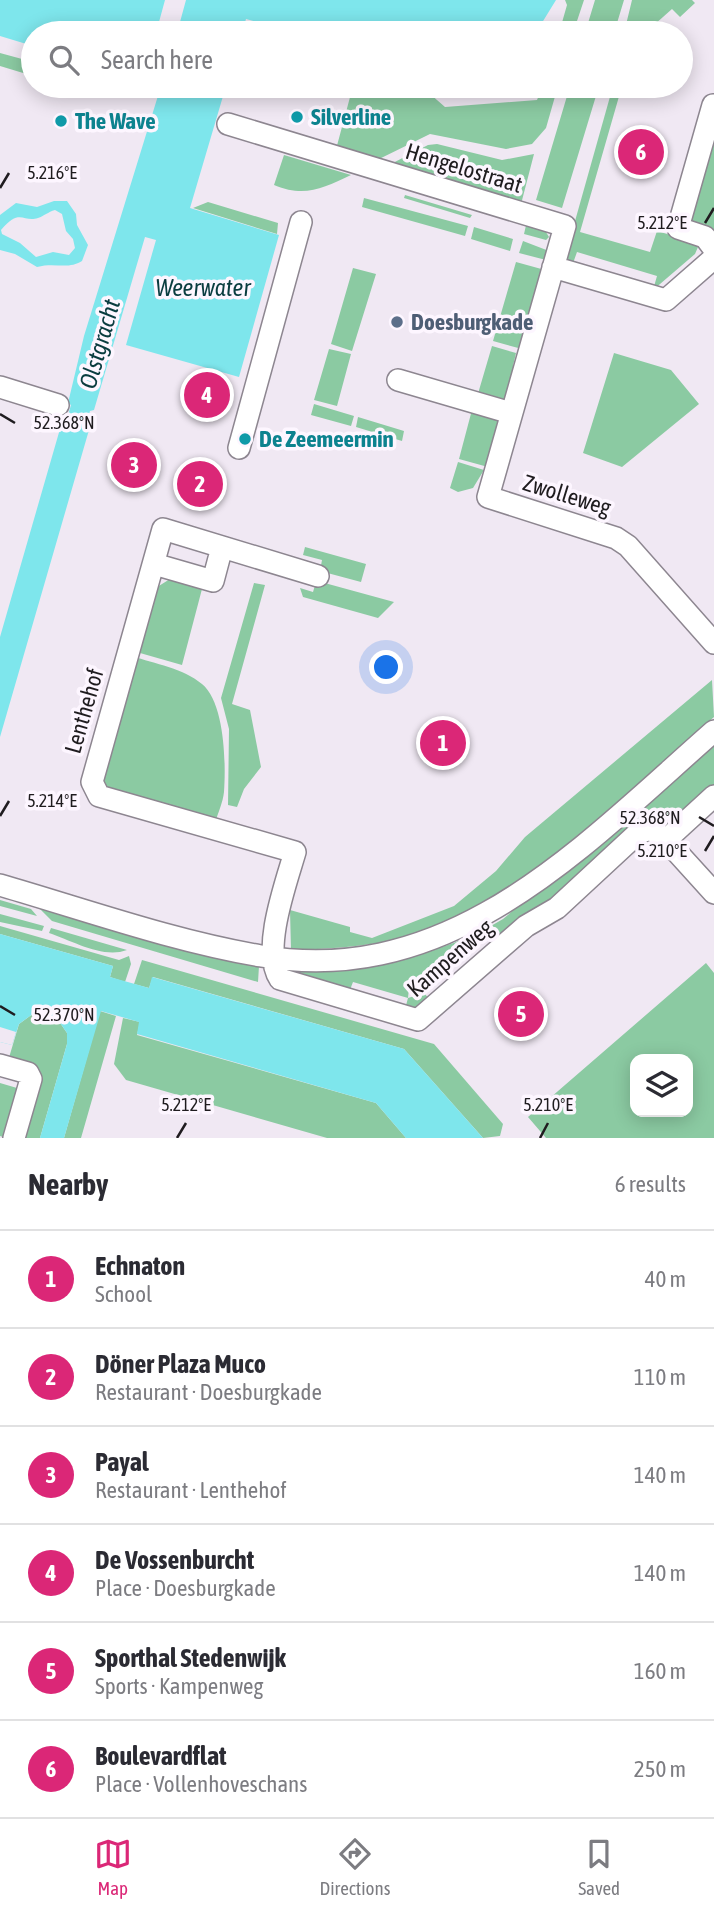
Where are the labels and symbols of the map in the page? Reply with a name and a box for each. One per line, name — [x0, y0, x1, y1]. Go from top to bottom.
place label: Silverline — [311, 104, 391, 130]
place label: The Wave — [75, 108, 156, 134]
marker: Silverline — [289, 109, 305, 125]
marker: The Wave — [53, 113, 69, 129]
pin: 6 — [618, 126, 664, 178]
street label: Hengelostraat — [403, 138, 525, 198]
text: 5.216°E — [27, 162, 77, 183]
text: 5.212°E — [637, 212, 687, 233]
water label: Weerwater — [156, 274, 251, 301]
water label: Olstgracht — [74, 296, 125, 392]
place label: Doesburgkade — [411, 309, 533, 335]
marker: Doesburgkade — [389, 314, 405, 330]
pin: 4 — [184, 369, 230, 421]
text: 52.368°N — [33, 412, 95, 433]
place label: De Zeemeermin — [259, 426, 394, 452]
marker: De Zeemeermin — [237, 431, 253, 447]
pin: 3 — [111, 439, 157, 491]
pin: 2 — [177, 458, 223, 510]
street label: Zwolleweg — [520, 469, 614, 521]
your location — [369, 650, 403, 684]
street label: Lenthehof — [60, 666, 108, 756]
pin: 1 — [420, 717, 466, 769]
text: 5.214°E — [27, 790, 77, 811]
text: 52.368°N — [619, 807, 681, 828]
text: 5.210°E — [637, 840, 687, 861]
street label: Kampenweg — [402, 914, 498, 1002]
pin: 5 — [498, 988, 544, 1040]
text: 52.370°N — [33, 1004, 95, 1025]
text: 5.212°E — [161, 1094, 211, 1115]
text: 5.210°E — [523, 1094, 573, 1115]

